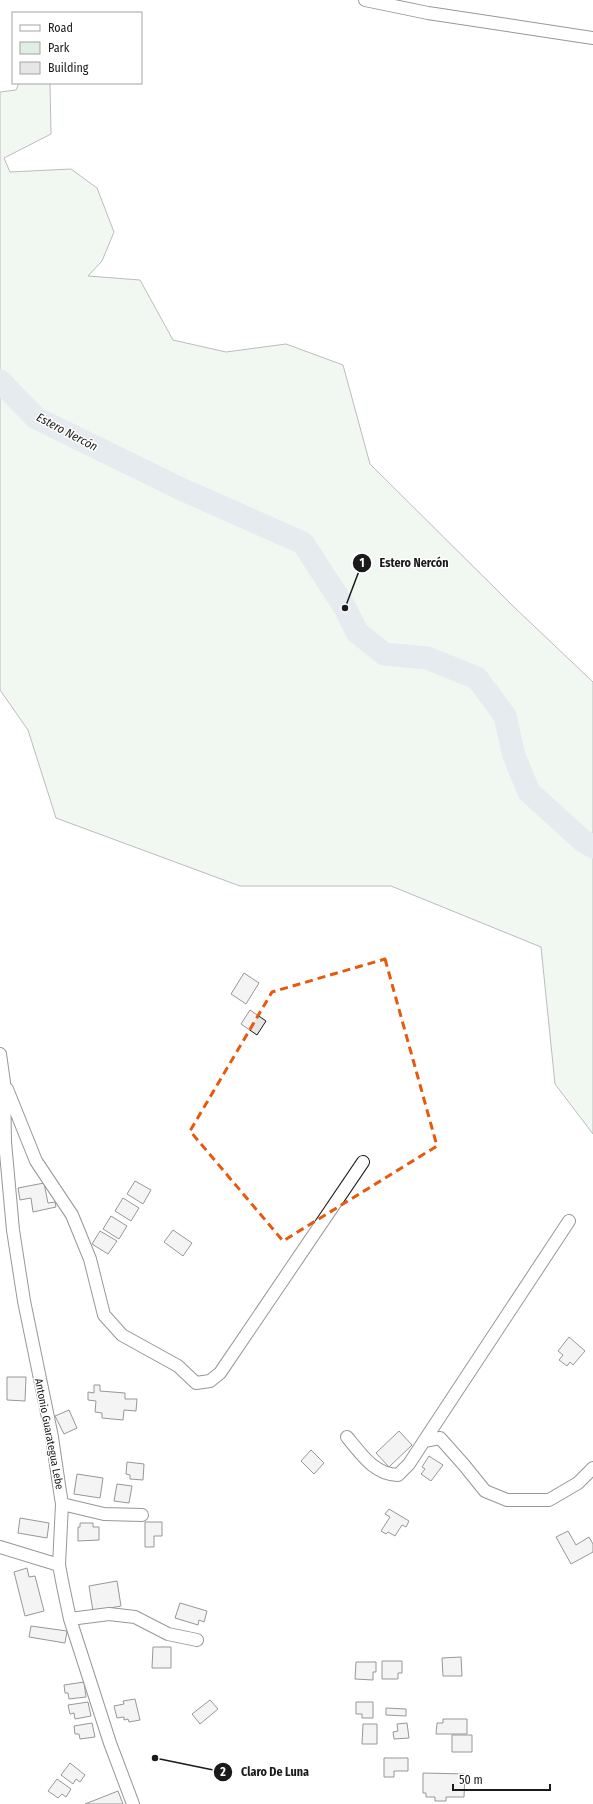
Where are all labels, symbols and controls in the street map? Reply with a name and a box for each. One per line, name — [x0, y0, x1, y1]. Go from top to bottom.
legend — [12, 12, 142, 84]
text: Road — [48, 21, 73, 35]
text: Park — [48, 41, 70, 55]
text: Building — [48, 61, 89, 75]
water label: Estero Nercón — [34, 410, 100, 454]
callout: Estero Nercón — [352, 551, 457, 575]
text: 1 — [359, 556, 365, 570]
text: Estero Nercón — [380, 556, 448, 570]
street label: Antonio Guarategua Lebe — [32, 1377, 66, 1491]
callout: Claro De Luna — [213, 1760, 317, 1784]
text: 2 — [219, 1765, 226, 1779]
text: Claro De Luna — [241, 1765, 309, 1779]
scale bar — [453, 1766, 550, 1792]
text: 50 m — [459, 1773, 483, 1787]

